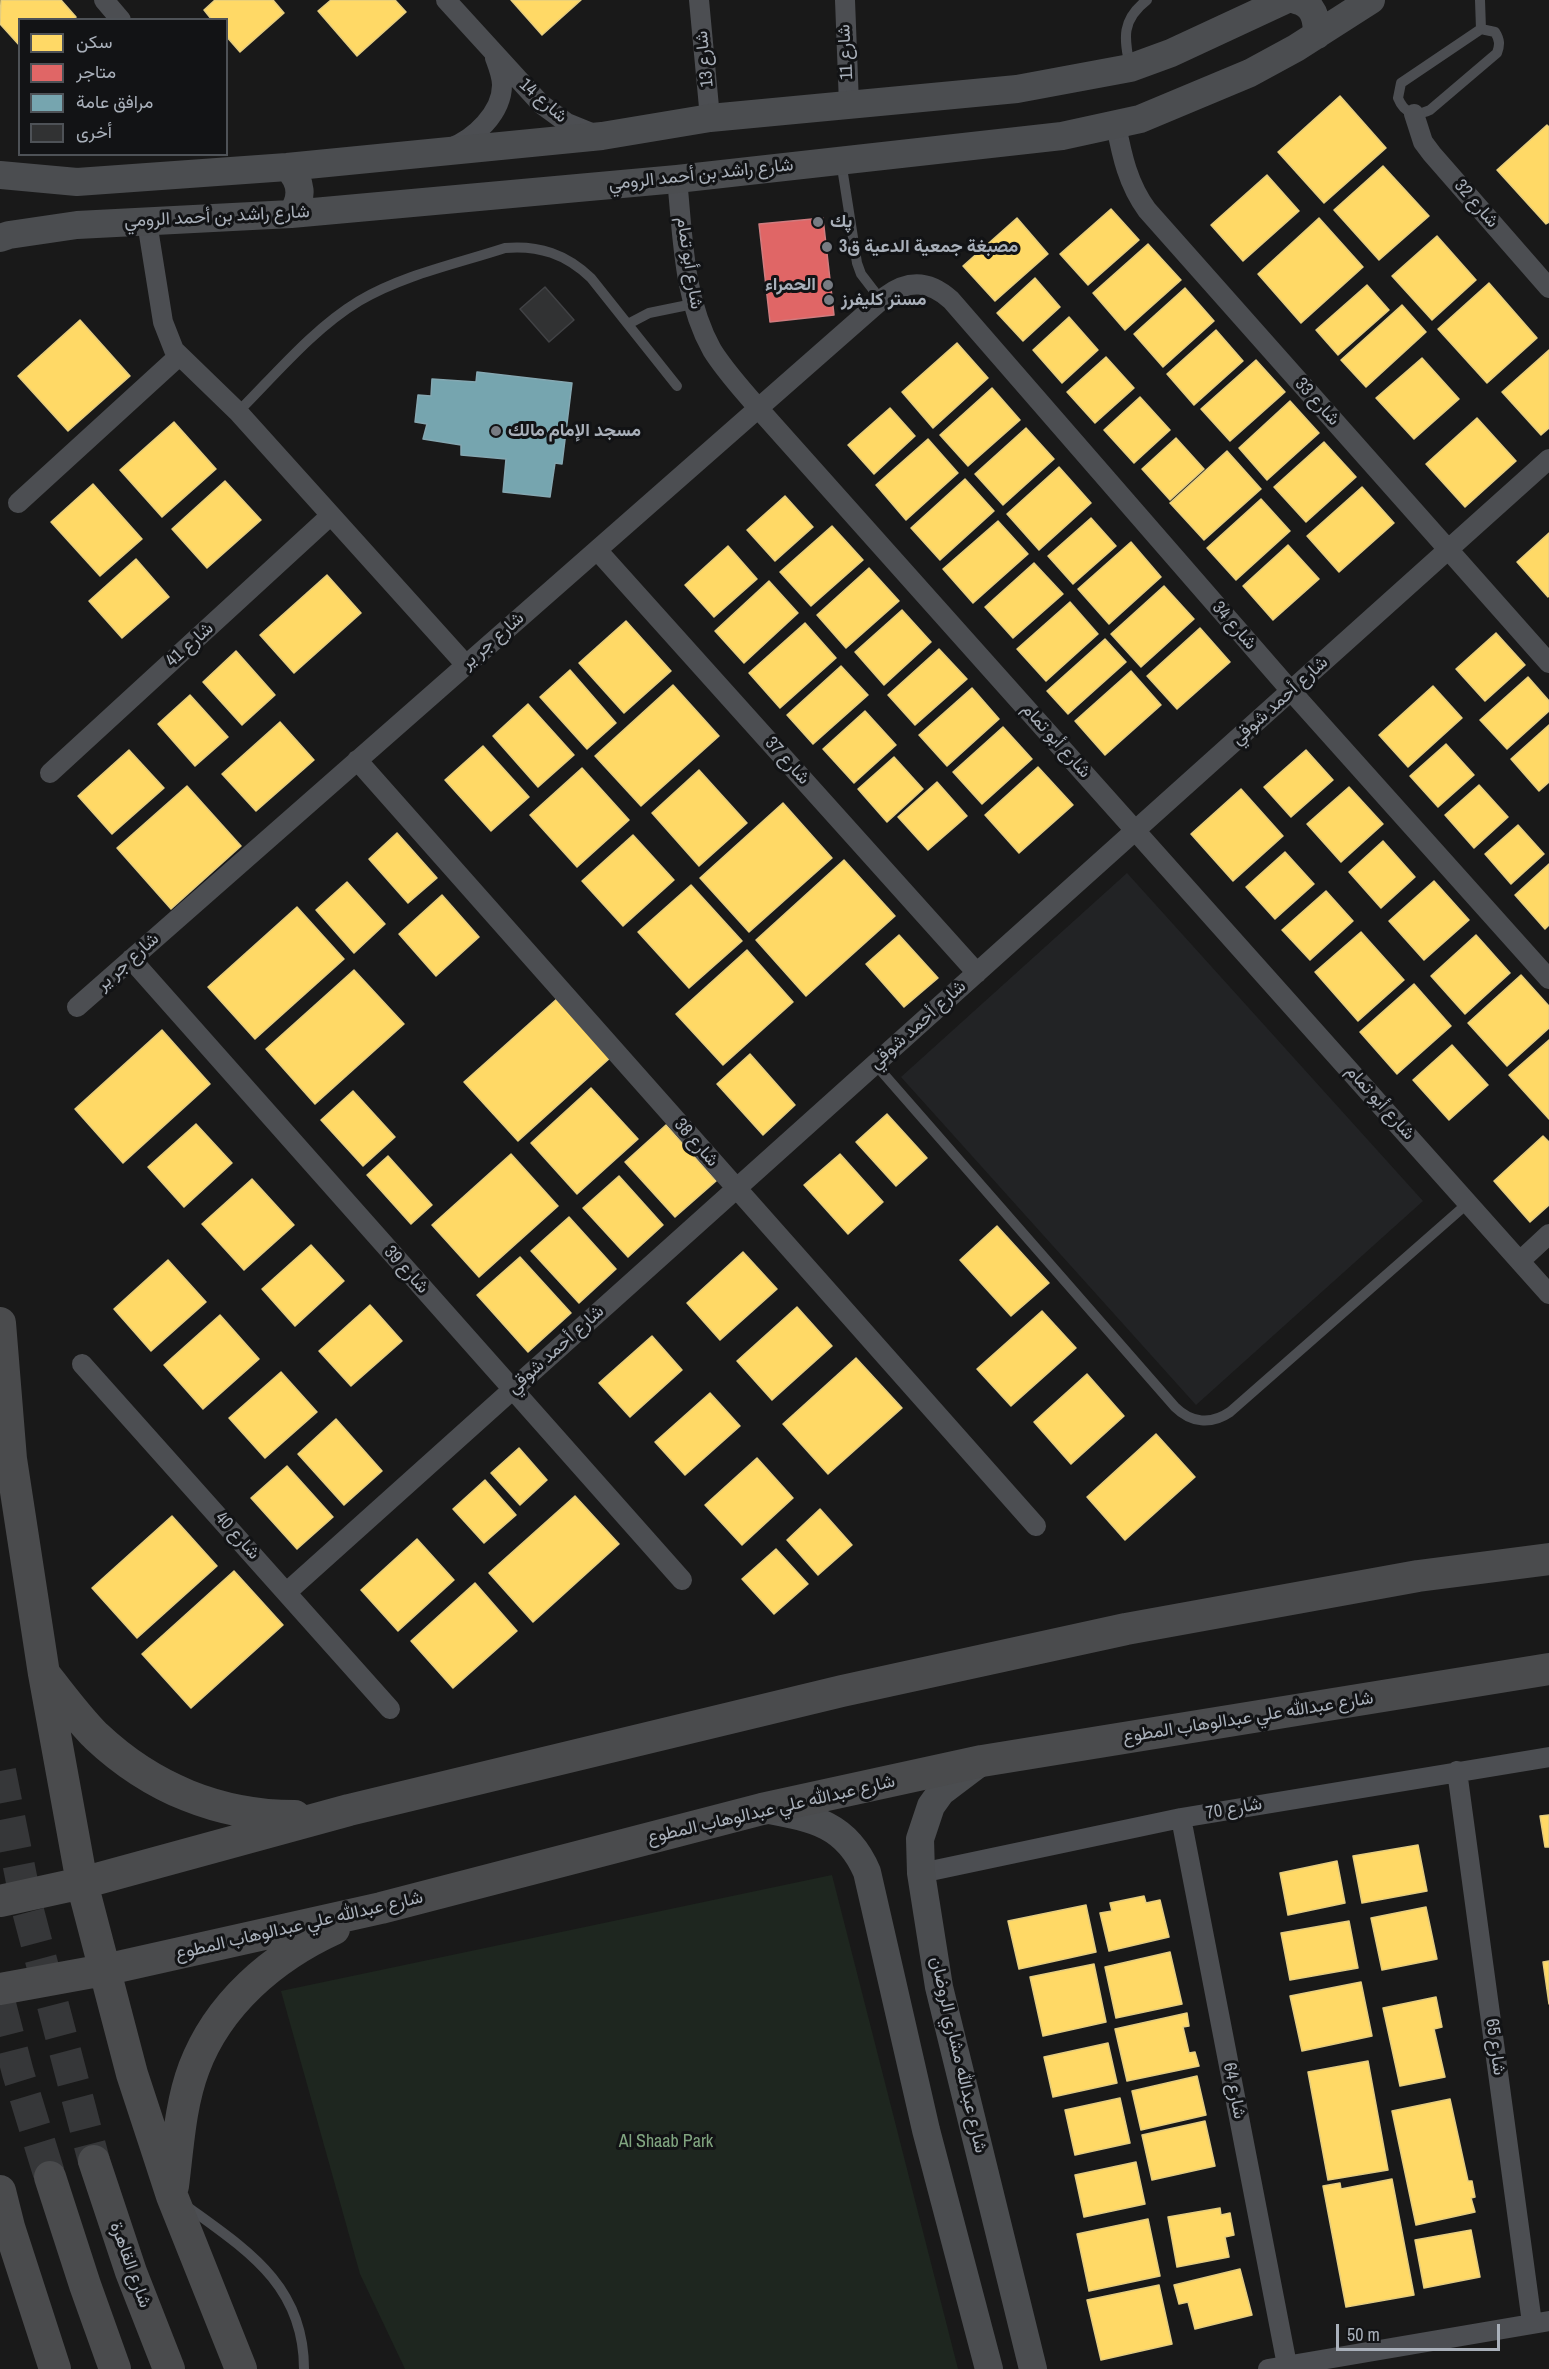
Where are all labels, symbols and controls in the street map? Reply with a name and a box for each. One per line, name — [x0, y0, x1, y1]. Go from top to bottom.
legend — [18, 18, 228, 156]
street label: شارع 11 — [834, 24, 858, 80]
text: سكن — [76, 29, 112, 54]
street label: شارع 13 — [691, 30, 719, 88]
text: متاجر — [76, 59, 116, 84]
street label: شارع 14 — [515, 74, 571, 128]
text: مرافق عامة — [76, 89, 153, 114]
text: أخرى — [76, 119, 112, 144]
street label: شارع راشد بن أحمد الرومي — [608, 155, 794, 195]
street label: شارع 32 — [1449, 176, 1503, 232]
street label: شارع راشد بن أحمد الرومي — [124, 201, 310, 233]
place label: پك — [830, 211, 852, 233]
street label: شارع أبو تمام — [671, 215, 707, 311]
marker: پك — [811, 215, 825, 229]
place label: مصبغة جمعية الدعية ق3 — [839, 236, 1018, 258]
marker: مصبغة جمعية الدعية ق3 — [820, 240, 834, 254]
place label: الحمراء — [765, 274, 816, 296]
marker: الحمراء — [821, 278, 835, 292]
place label: مستر كليفرز — [841, 289, 926, 311]
marker: مستر كليفرز — [822, 293, 836, 307]
street label: شارع 33 — [1290, 374, 1344, 430]
place label: مسجد الإمام مالك — [508, 420, 641, 442]
marker: مسجد الإمام مالك — [489, 424, 503, 438]
street label: شارع 34 — [1207, 598, 1261, 654]
street label: شارع جر ير — [457, 608, 529, 674]
street label: شارع 41 — [162, 618, 218, 672]
street label: شارع أحمد شوقي — [1227, 652, 1333, 750]
street label: شارع أبو تمام — [1017, 699, 1095, 783]
street label: شارع 37 — [760, 733, 814, 789]
street label: شارع جر ير — [92, 928, 164, 996]
street label: شارع أحمد شوقي — [865, 976, 971, 1074]
street label: شارع أبو تمام — [1341, 1061, 1419, 1145]
street label: شارع 38 — [669, 1115, 723, 1171]
street label: شارع 39 — [379, 1242, 433, 1298]
street label: شارع أحمد شوقي — [503, 1301, 609, 1399]
street label: شارع 40 — [210, 1508, 264, 1564]
street label: شارع عبدالله علي عبدالوهاب المطوع — [1121, 1687, 1375, 1749]
street label: شارع عبدالله علي عبدالوهاب المطوع — [645, 1771, 897, 1849]
street label: شارع 70 — [1204, 1793, 1264, 1825]
street label: شارع عبدالله علي عبدالوهاب المطوع — [173, 1887, 425, 1965]
street label: شارع عبدالله مشاري الروضان — [925, 1955, 991, 2155]
street label: شارع 65 — [1480, 2017, 1510, 2077]
street label: شارع 64 — [1218, 2061, 1250, 2121]
park label: Al Shaab Park — [619, 2131, 713, 2153]
street label: شارع القاهرة — [104, 2219, 156, 2311]
scale bar — [1339, 2312, 1502, 2350]
text: 50 m — [1347, 2322, 1380, 2347]

